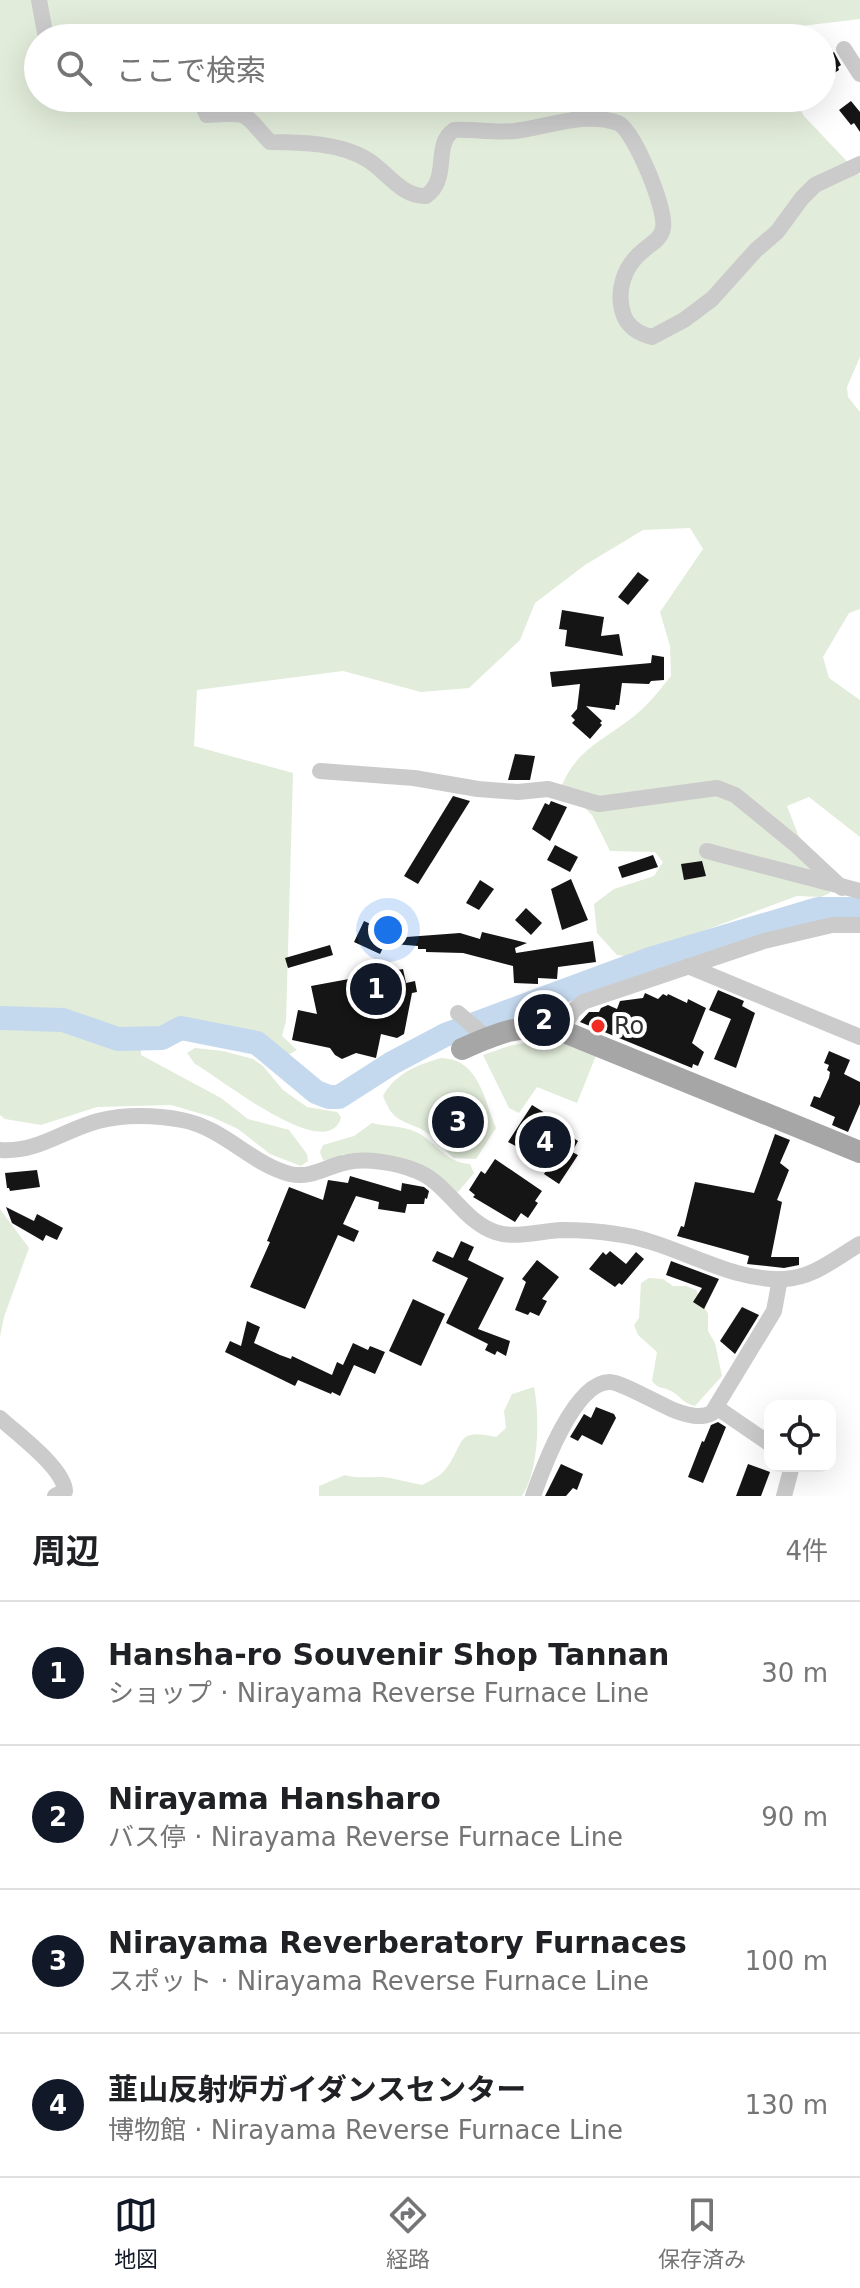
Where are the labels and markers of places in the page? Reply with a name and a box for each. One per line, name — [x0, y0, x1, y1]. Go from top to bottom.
pin: 1 — [350, 959, 402, 1019]
pin: 2 — [518, 990, 570, 1050]
place label: Ro — [614, 1012, 644, 1040]
marker: Ro — [589, 1017, 607, 1035]
pin: 3 — [432, 1092, 484, 1152]
pin: 4 — [519, 1112, 571, 1172]

